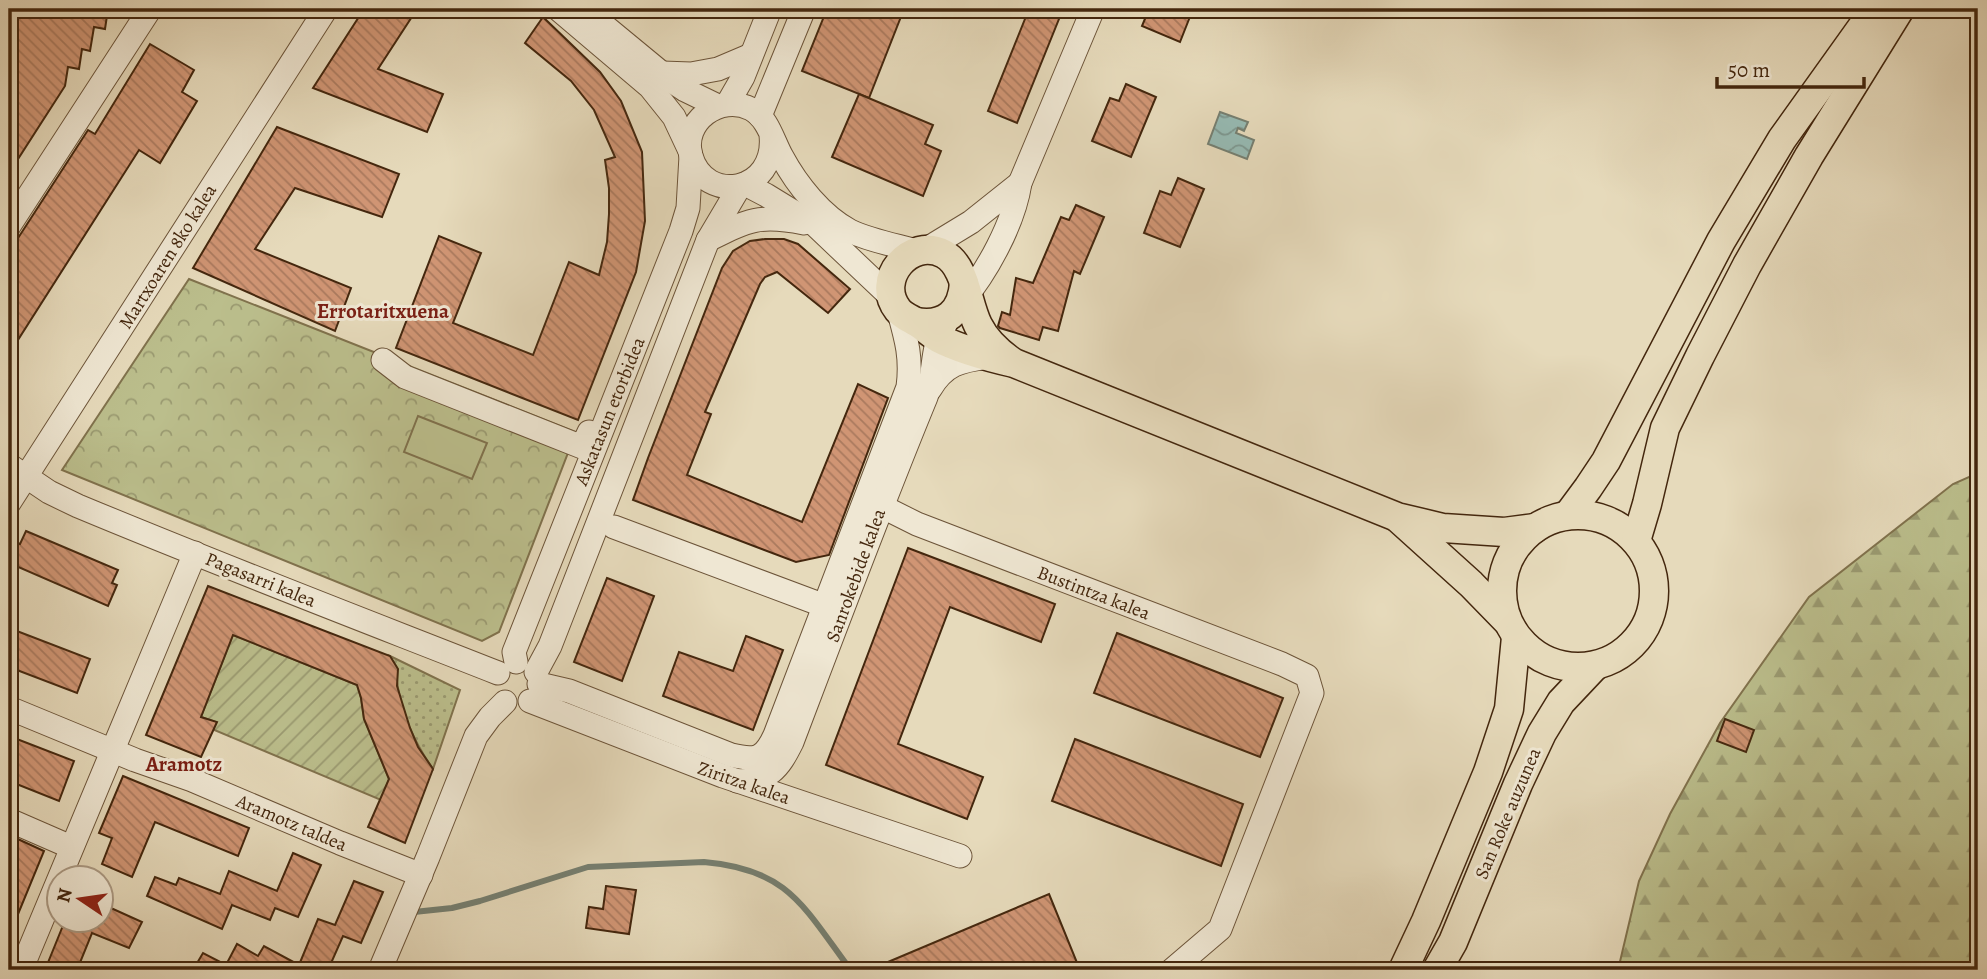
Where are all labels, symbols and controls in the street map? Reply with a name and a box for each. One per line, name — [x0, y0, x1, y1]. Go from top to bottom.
scale bar — [1717, 46, 1864, 90]
text: 50 m — [1728, 56, 1770, 84]
street label: Martxoaren 8ko kalea — [113, 179, 223, 334]
district label: Errotaritxuena — [317, 297, 450, 325]
street label: Askatasun etorbidea — [568, 333, 652, 490]
street label: Sanrokebide kalea — [820, 505, 892, 646]
street label: Pagasarri kalea — [201, 546, 320, 614]
street label: Bustintza kalea — [1034, 559, 1154, 626]
street label: San Roke auzunea — [1469, 744, 1547, 883]
district label: Aramotz — [145, 750, 223, 778]
street label: Ziritza kalea — [694, 755, 794, 811]
street label: Aramotz taldea — [231, 788, 351, 858]
north arrow — [46, 864, 116, 934]
text: N — [50, 886, 79, 905]

